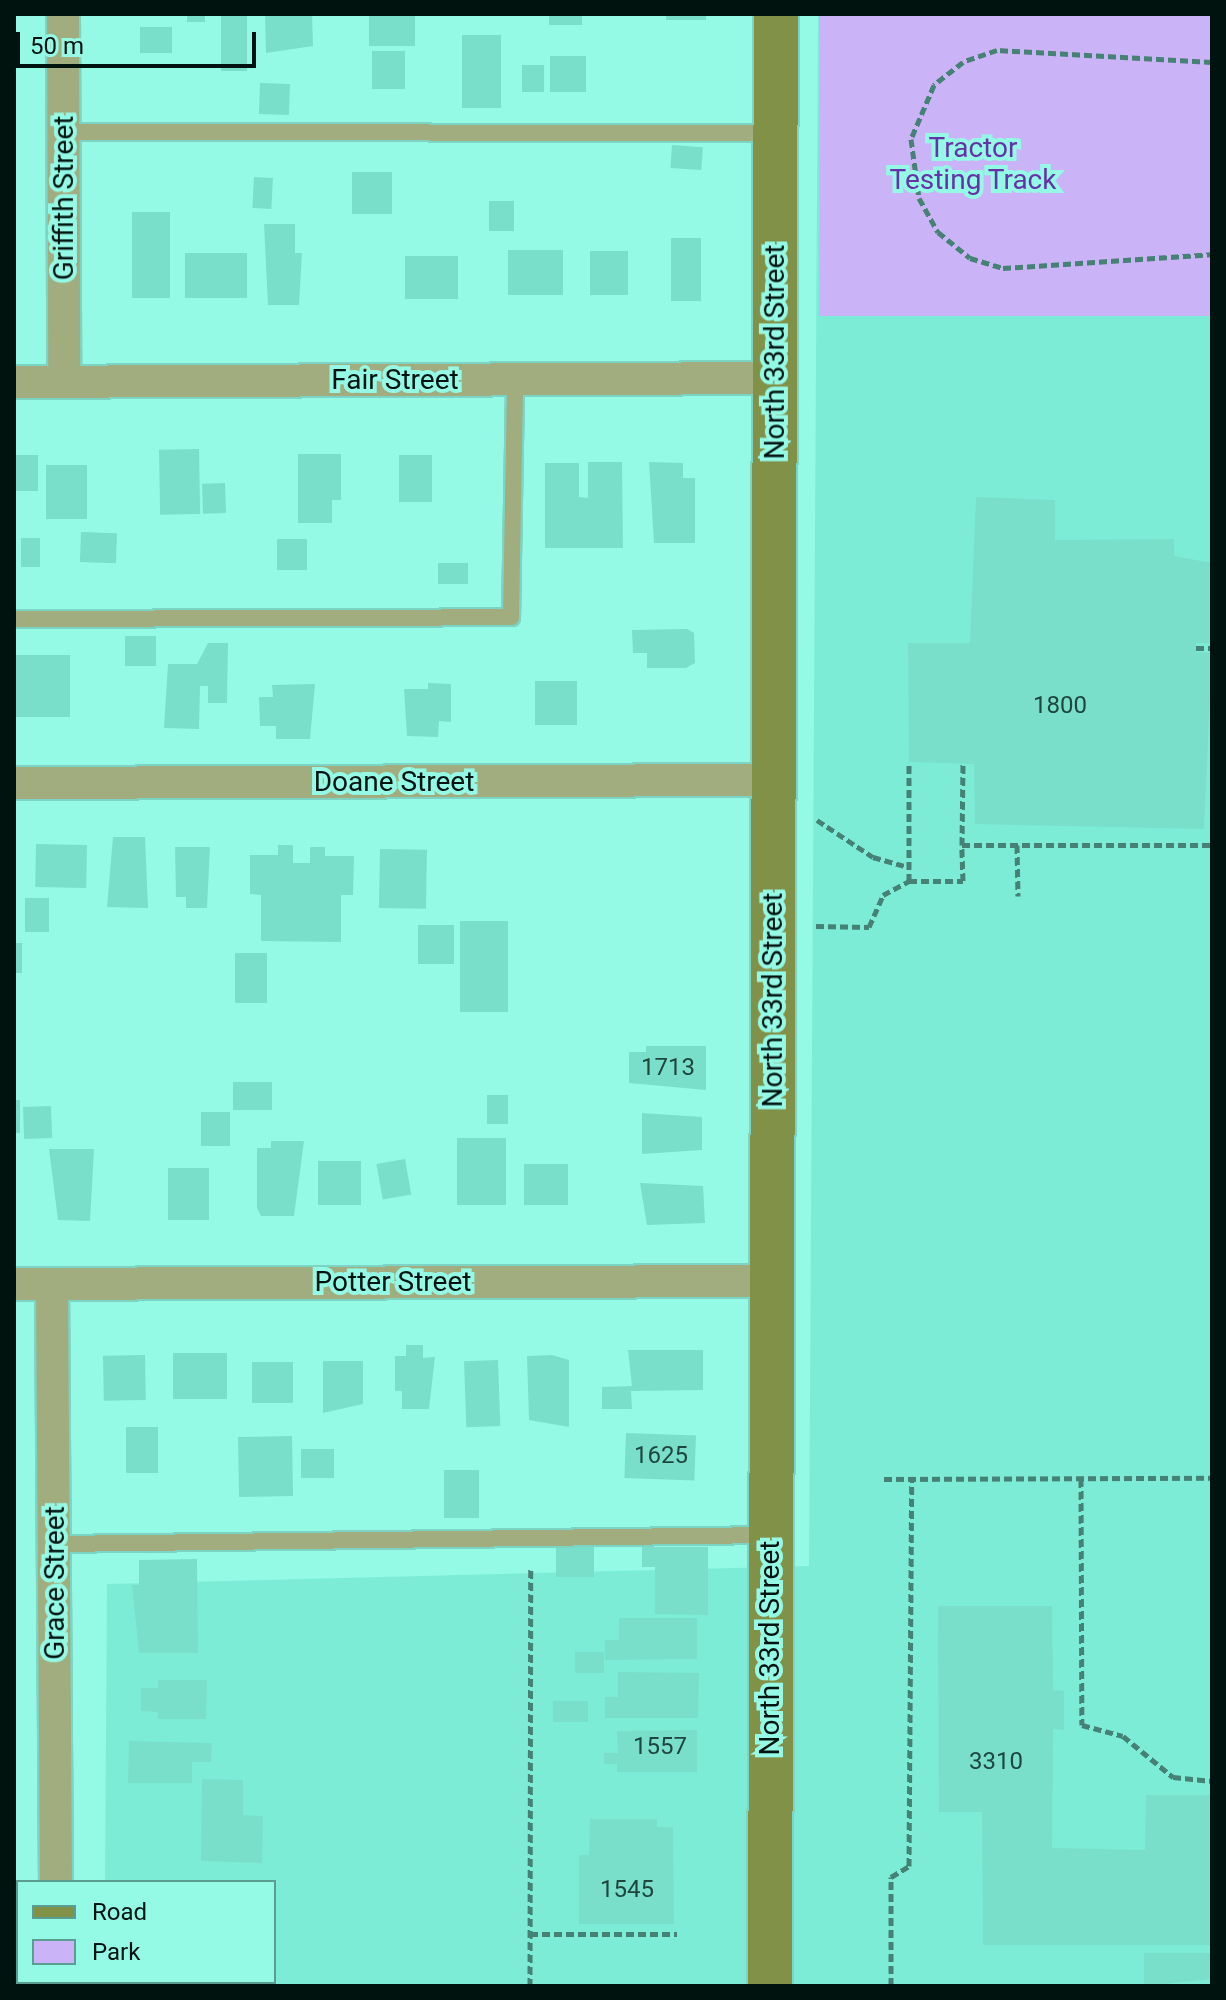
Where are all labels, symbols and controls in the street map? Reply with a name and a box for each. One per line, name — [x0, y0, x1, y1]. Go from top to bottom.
scale bar — [20, 16, 260, 66]
text: 50 m — [30, 32, 84, 60]
street label: Griffith Street — [47, 116, 81, 280]
park label: Tractor Testing Track — [889, 131, 1057, 197]
street label: North 33rd Street — [758, 245, 792, 459]
street label: Fair Street — [331, 363, 459, 397]
house number: 1800 — [1033, 692, 1087, 720]
street label: Doane Street — [314, 765, 474, 799]
street label: North 33rd Street — [756, 893, 790, 1107]
house number: 1713 — [641, 1054, 695, 1082]
street label: Potter Street — [315, 1265, 471, 1299]
house number: 1625 — [634, 1442, 688, 1470]
street label: Grace Street — [38, 1506, 72, 1660]
street label: North 33rd Street — [753, 1541, 787, 1755]
house number: 1557 — [633, 1733, 687, 1761]
house number: 3310 — [969, 1748, 1023, 1776]
house number: 1545 — [600, 1876, 654, 1904]
legend — [16, 1880, 276, 1984]
text: Road — [92, 1898, 147, 1926]
text: Park — [92, 1938, 140, 1966]

